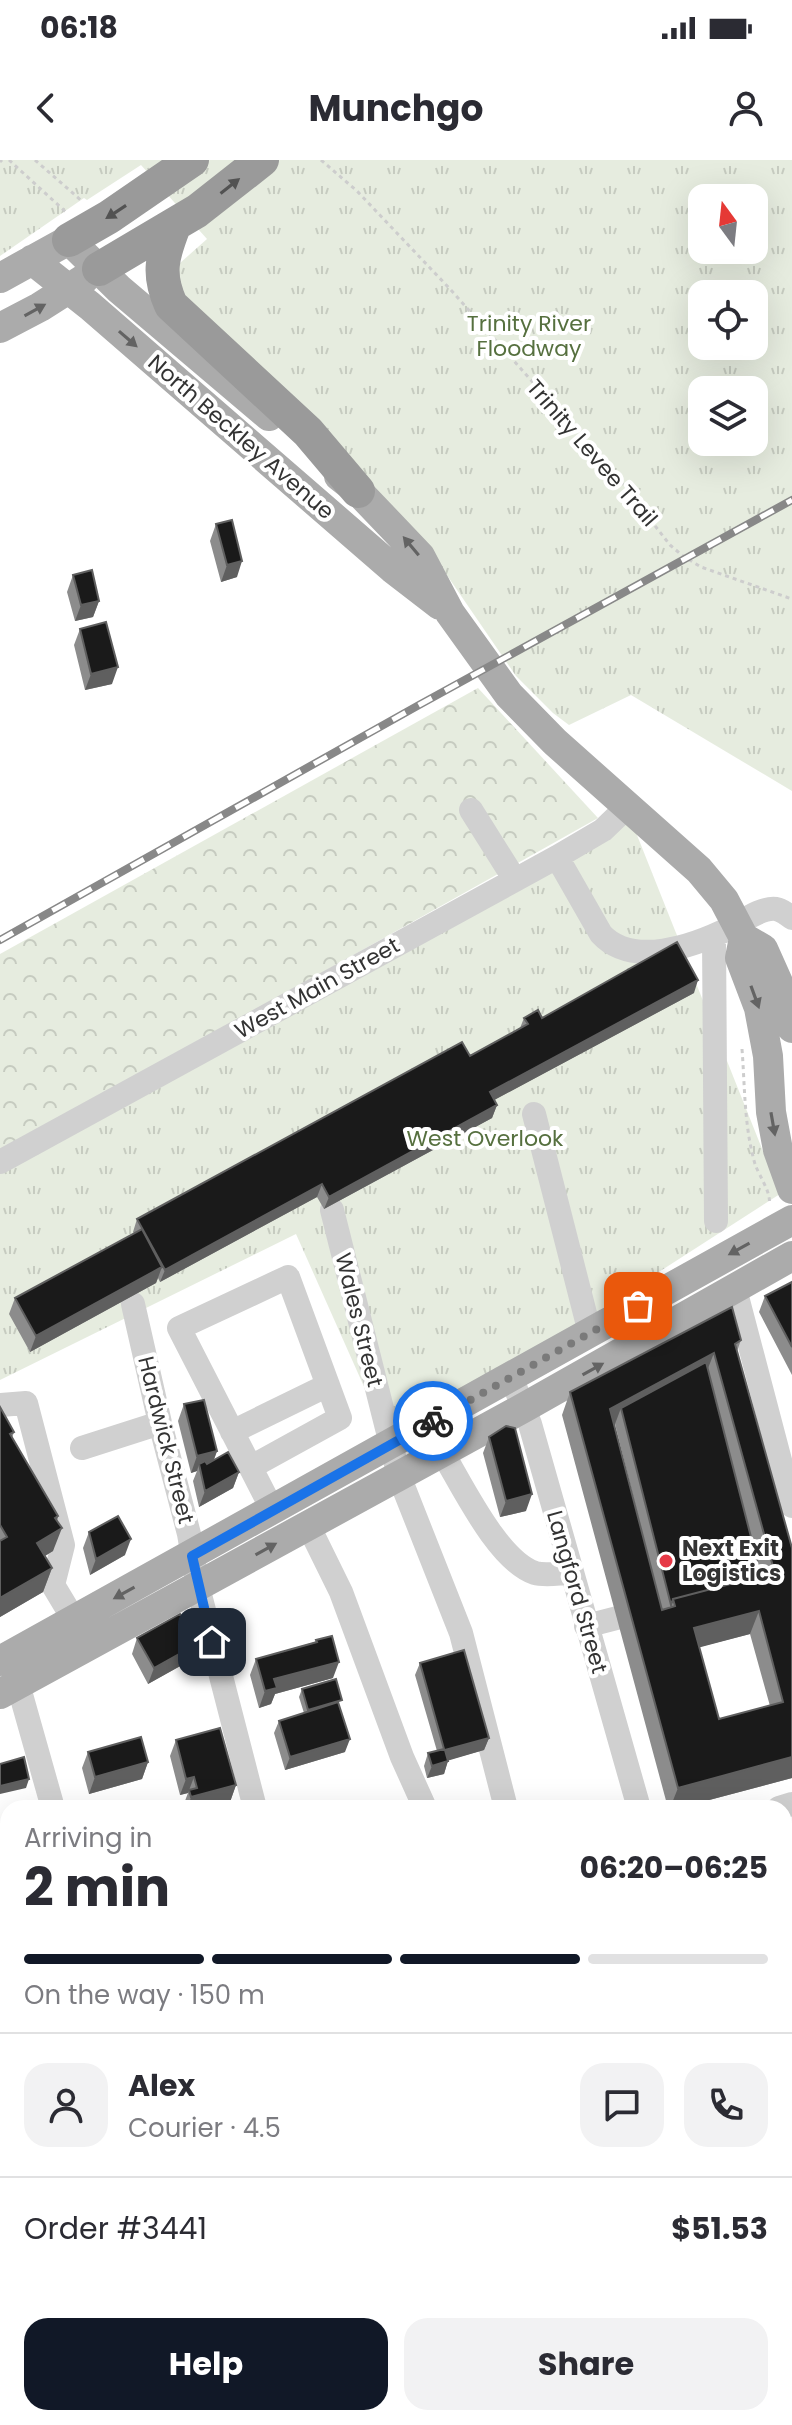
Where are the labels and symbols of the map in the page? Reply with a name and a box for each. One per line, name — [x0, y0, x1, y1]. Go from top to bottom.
one-way arrow — [220, 178, 240, 194]
north arrow — [688, 184, 768, 264]
one-way arrow — [105, 205, 127, 219]
one-way arrow — [24, 303, 46, 317]
park label: Trinity River Floodway — [467, 308, 591, 364]
one-way arrow — [118, 330, 138, 347]
street label: North Beckley Avenue — [141, 347, 341, 527]
street label: Trinity Levee Trail — [519, 373, 665, 533]
one-way arrow — [403, 537, 421, 556]
street label: West Main Street — [229, 930, 405, 1046]
one-way arrow — [749, 985, 761, 1009]
one-way arrow — [768, 1112, 780, 1137]
park label: West Overlook — [407, 1123, 564, 1154]
one-way arrow — [728, 1242, 751, 1256]
street label: Wales Street — [327, 1250, 391, 1390]
pin — [604, 1272, 672, 1340]
street label: Hardwick Street — [130, 1353, 202, 1527]
one-way arrow — [582, 1362, 604, 1376]
courier — [393, 1381, 473, 1461]
street label: Langford Street — [539, 1507, 615, 1677]
place label: Next Exit Logistics — [682, 1533, 781, 1589]
one-way arrow — [255, 1542, 277, 1556]
marker: Next Exit Logistics — [657, 1552, 675, 1570]
one-way arrow — [112, 1586, 135, 1600]
pin — [178, 1608, 246, 1676]

